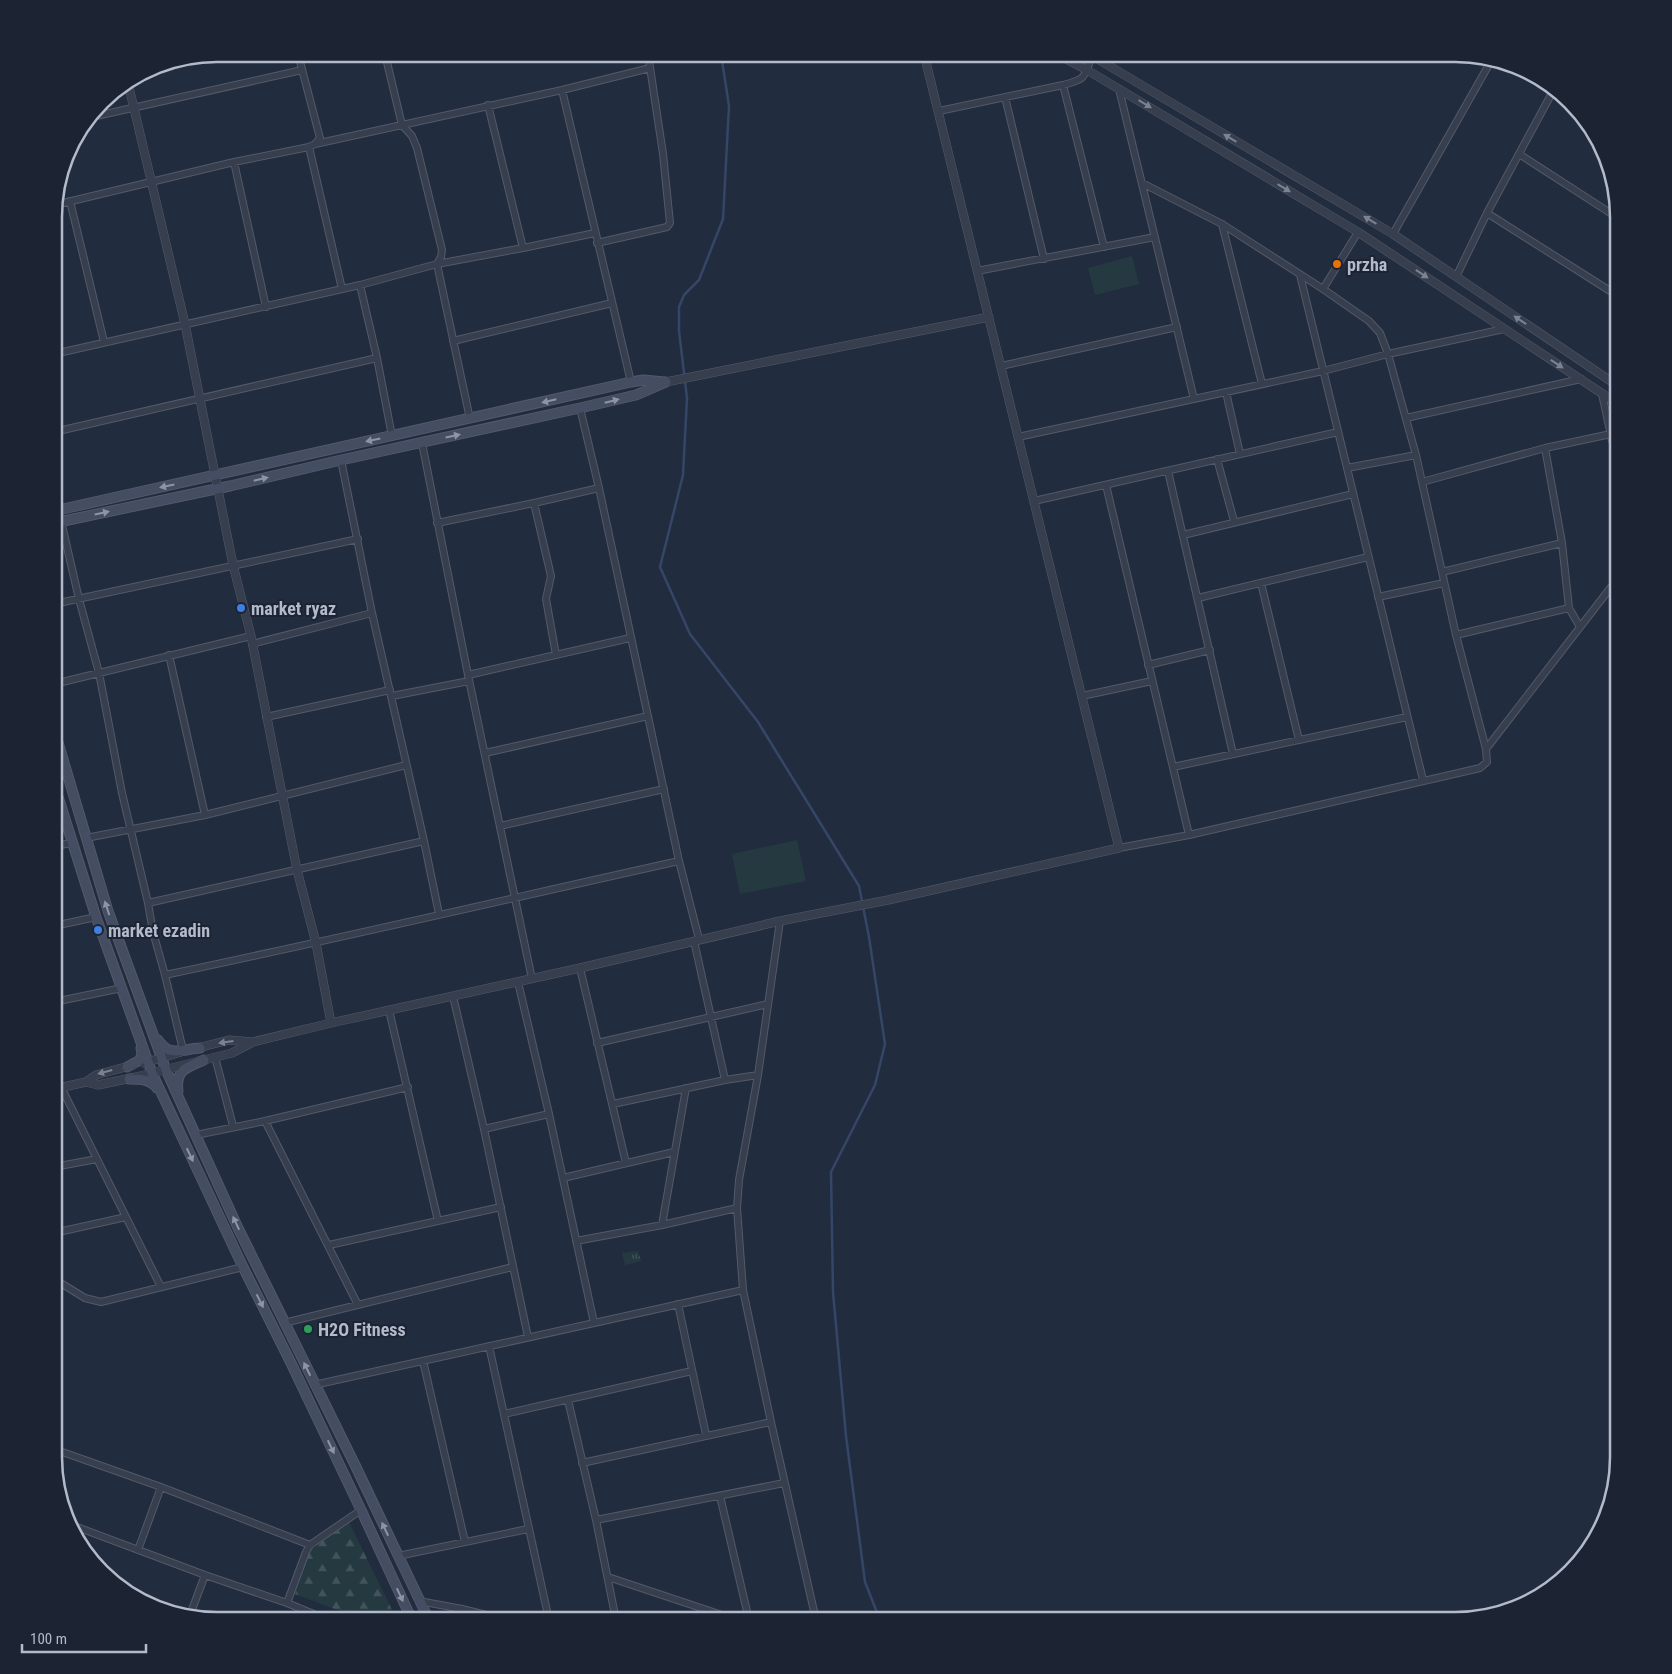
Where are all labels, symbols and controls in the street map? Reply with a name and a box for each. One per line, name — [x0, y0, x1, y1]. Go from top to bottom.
one-way arrow — [1138, 100, 1151, 109]
one-way arrow — [1224, 133, 1237, 142]
one-way arrow — [1278, 183, 1291, 192]
one-way arrow — [1363, 216, 1376, 225]
place label: przha — [1347, 254, 1387, 275]
marker: przha — [1331, 258, 1343, 270]
one-way arrow — [1415, 270, 1428, 279]
one-way arrow — [1513, 315, 1527, 325]
one-way arrow — [1551, 359, 1564, 369]
one-way arrow — [604, 396, 619, 404]
one-way arrow — [541, 397, 557, 405]
one-way arrow — [446, 432, 461, 440]
one-way arrow — [366, 436, 381, 444]
one-way arrow — [253, 475, 268, 483]
one-way arrow — [160, 482, 175, 490]
one-way arrow — [94, 509, 109, 517]
place label: market ryaz — [251, 598, 336, 619]
marker: market ryaz — [235, 602, 247, 614]
one-way arrow — [103, 900, 111, 915]
place label: market ezadin — [108, 920, 210, 941]
marker: market ezadin — [92, 924, 104, 936]
one-way arrow — [218, 1038, 234, 1046]
one-way arrow — [98, 1069, 113, 1077]
one-way arrow — [186, 1147, 195, 1162]
one-way arrow — [232, 1216, 240, 1231]
one-way arrow — [256, 1294, 264, 1308]
place label: H2O Fitness — [318, 1319, 406, 1340]
marker: H2O Fitness — [302, 1323, 314, 1335]
one-way arrow — [303, 1362, 311, 1377]
one-way arrow — [328, 1440, 336, 1454]
one-way arrow — [381, 1522, 389, 1536]
one-way arrow — [396, 1588, 404, 1602]
scale bar — [22, 1622, 146, 1654]
text: 100 m — [30, 1630, 67, 1648]

